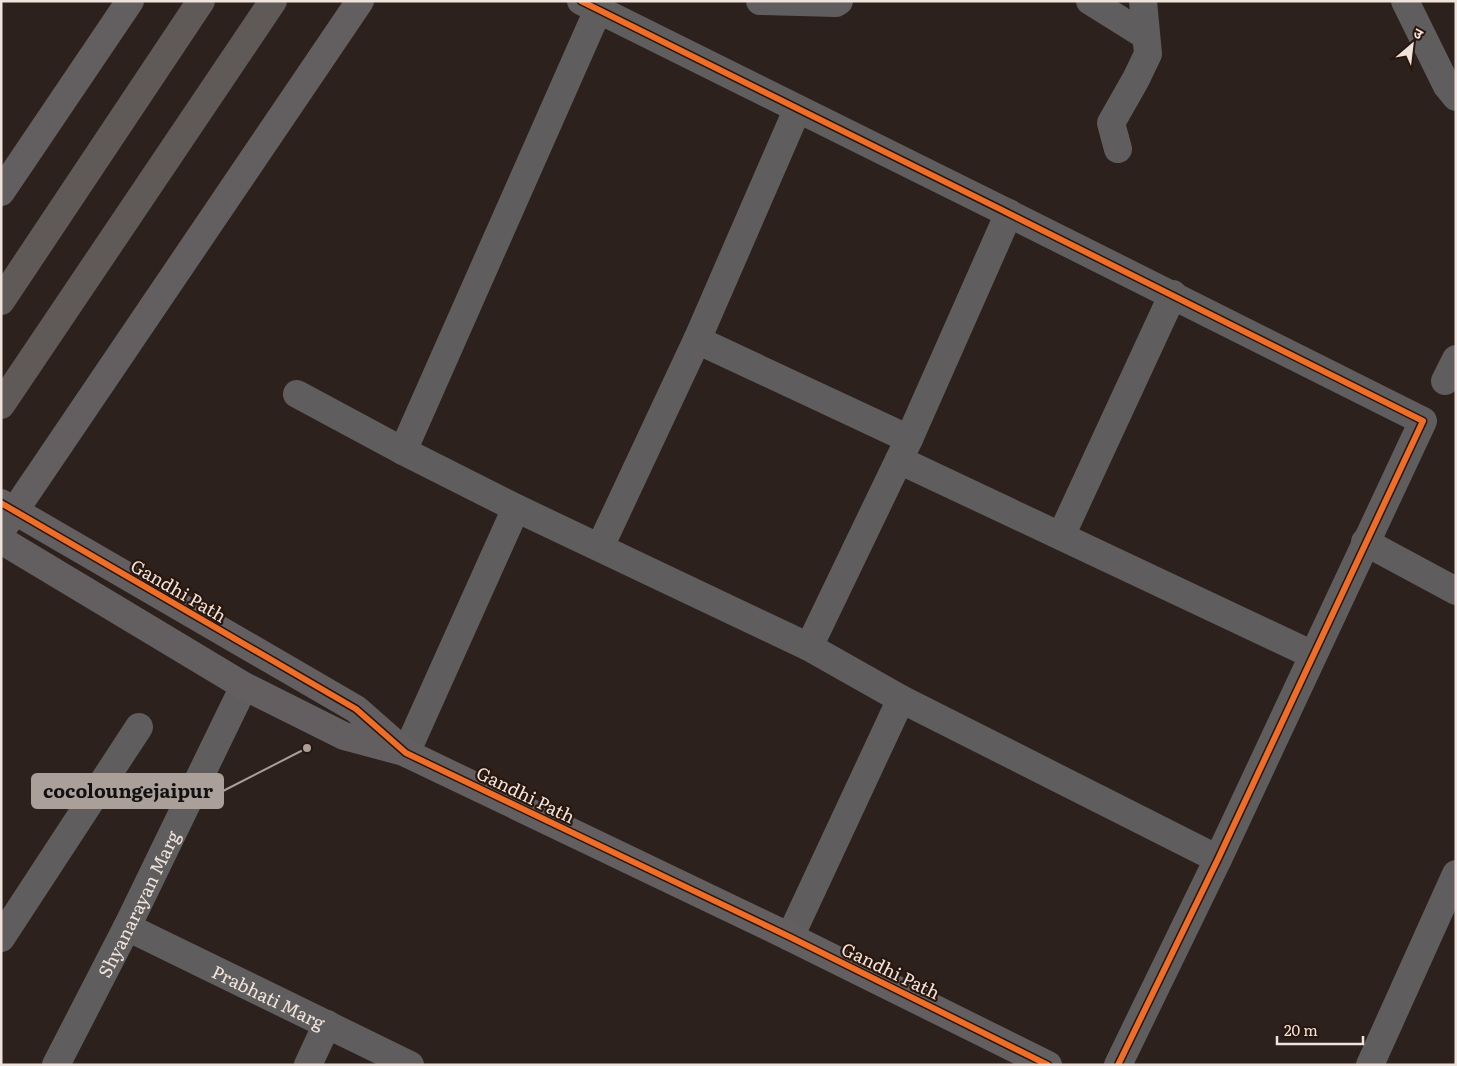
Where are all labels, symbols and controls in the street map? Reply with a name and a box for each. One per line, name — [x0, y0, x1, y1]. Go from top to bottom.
north arrow — [1387, 20, 1437, 70]
text: उ — [1410, 22, 1428, 44]
street label: Gandhi Path — [126, 552, 232, 628]
street label: Gandhi Path — [472, 759, 580, 830]
callout: cocoloungejaipur — [32, 774, 223, 808]
text: cocoloungejaipur — [43, 776, 214, 804]
street label: Shyanarayan Marg — [90, 825, 186, 982]
street label: Gandhi Path — [837, 935, 945, 1006]
street label: Prabhati Marg — [208, 957, 331, 1036]
scale bar — [1277, 1014, 1363, 1046]
text: 20 m — [1284, 1018, 1318, 1041]

